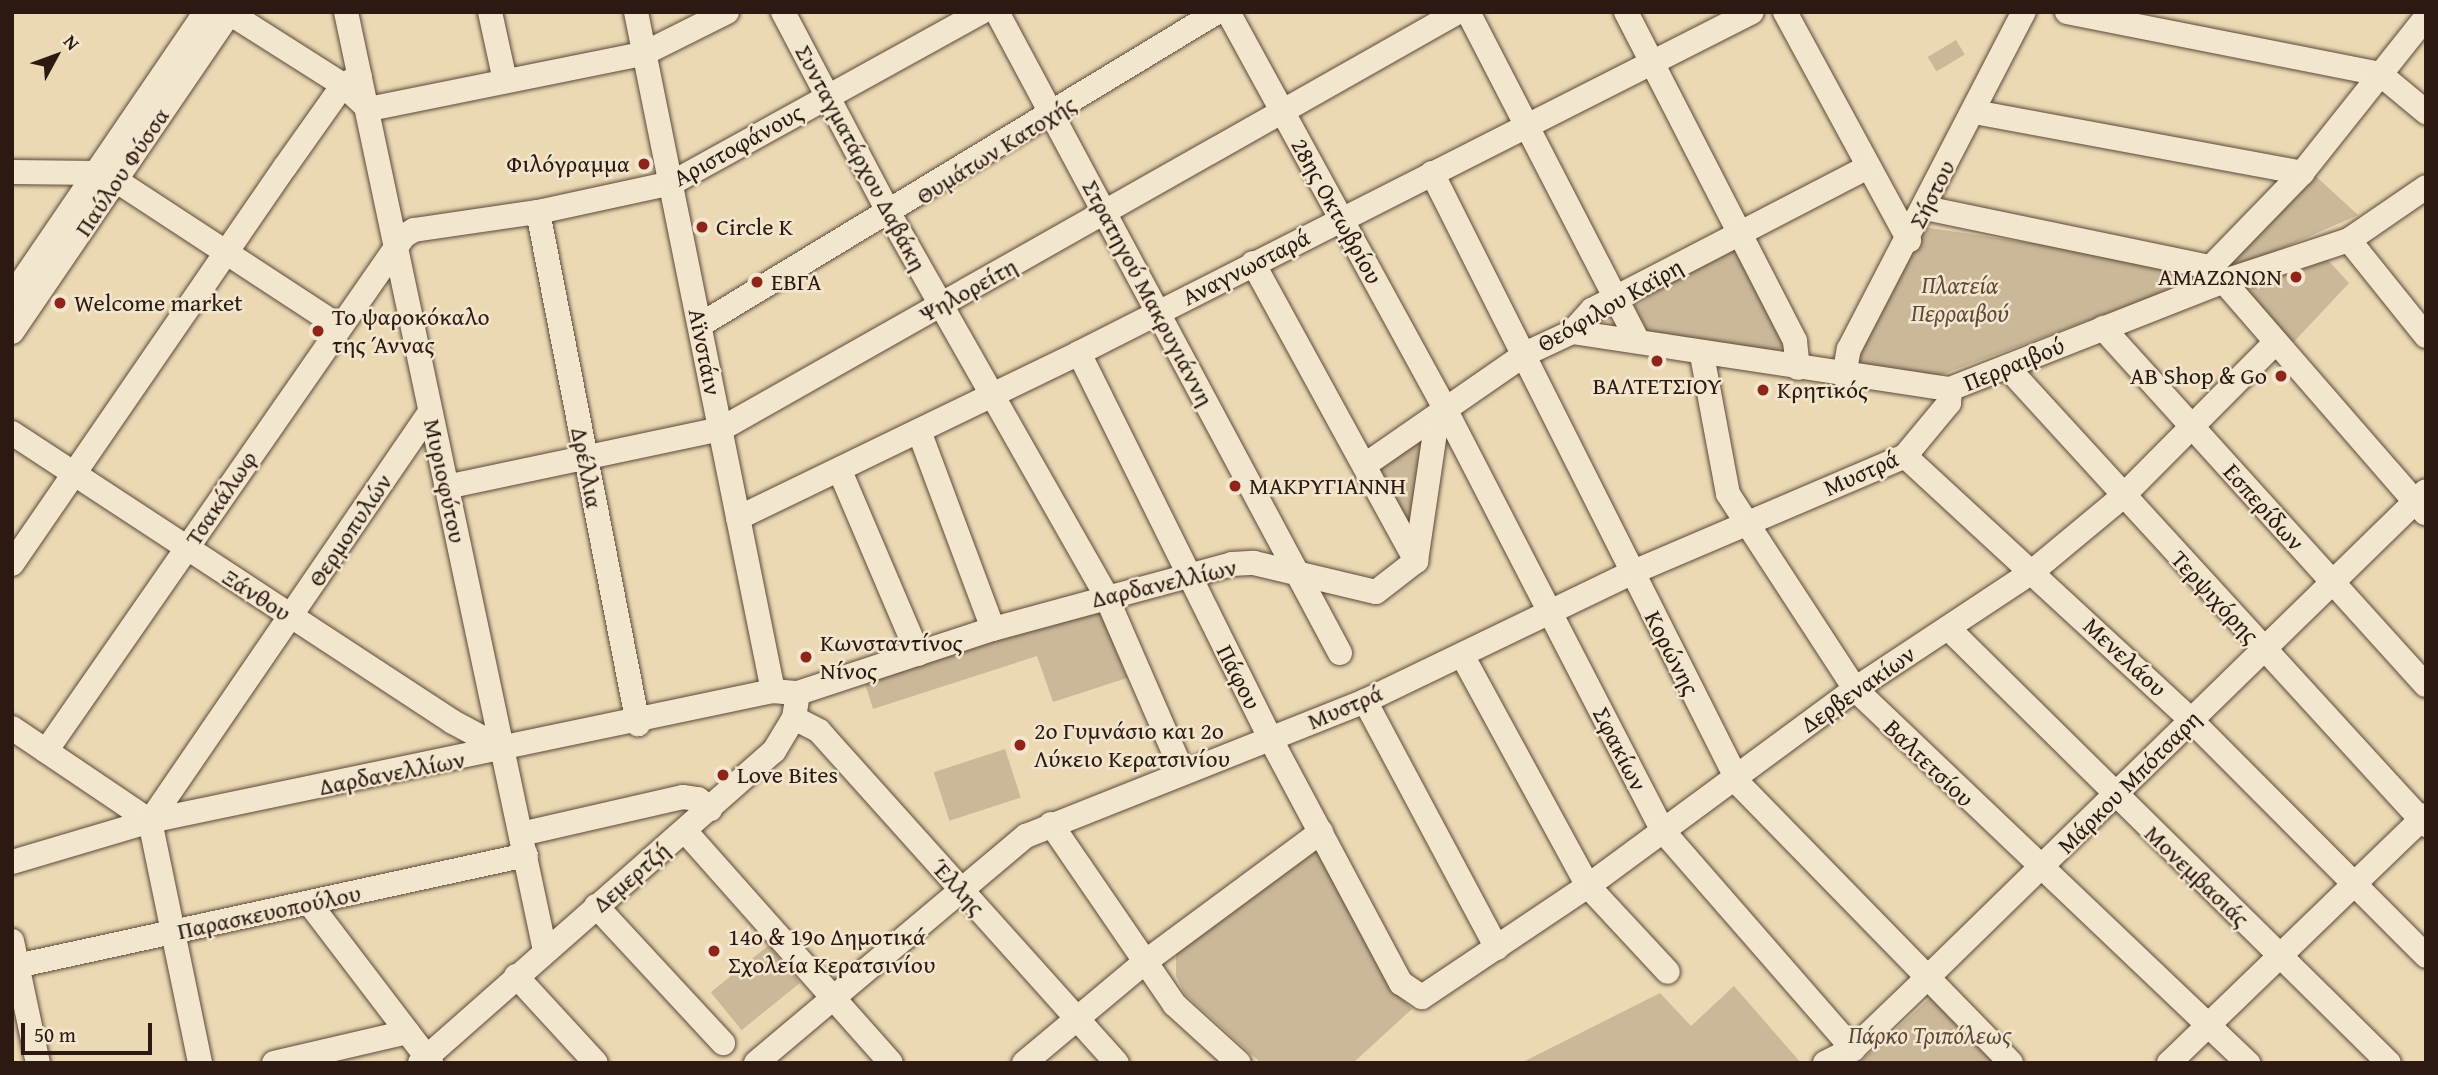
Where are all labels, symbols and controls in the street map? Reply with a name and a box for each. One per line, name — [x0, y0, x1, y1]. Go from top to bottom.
north arrow — [21, 21, 91, 91]
text: N — [57, 28, 87, 56]
street label: Συνταγματάρχου Δαβάκη — [789, 40, 933, 276]
street label: Θυμάτων Κατοχής — [911, 89, 1081, 211]
street label: Αριστοφάνους — [668, 98, 808, 192]
street label: Παύλου Φύσσα — [68, 102, 176, 242]
street label: 28ης Οκτωβρίου — [1285, 133, 1389, 289]
place label: Φιλόγραμμα — [506, 150, 630, 178]
street label: Σήστου — [1903, 155, 1961, 233]
marker: Φιλόγραμμα — [636, 156, 652, 172]
street label: Στρατηγού Μακρυγιάννη — [1076, 175, 1220, 411]
place label: Circle K — [716, 213, 793, 241]
marker: Circle K — [694, 219, 710, 235]
street label: Αναγνωσταρά — [1177, 222, 1315, 312]
street label: Ψηλορείτη — [914, 251, 1022, 329]
street label: Θεόφιλου Καϊρη — [1532, 252, 1688, 358]
place label: ΑΜΑΖΩΝΩΝ — [2158, 263, 2282, 291]
place label: ΕΒΓΑ — [771, 268, 822, 296]
marker: ΑΜΑΖΩΝΩΝ — [2288, 269, 2304, 285]
park label: Πλατεία Περραιβού — [1911, 271, 2009, 327]
marker: ΕΒΓΑ — [749, 274, 765, 290]
place label: Welcome market — [74, 289, 243, 317]
marker: Welcome market — [52, 295, 68, 311]
place label: Το ψαροκόκαλο της Άννας — [332, 303, 490, 359]
street label: Αϊνστάιν — [682, 306, 728, 398]
marker: Το ψαροκόκαλο της Άννας — [310, 323, 326, 339]
street label: Περραιβού — [1959, 331, 2069, 397]
marker: ΒΑΛΤΕΤΣΙΟΥ — [1649, 353, 1665, 369]
place label: AB Shop & Go — [2130, 362, 2267, 390]
marker: AB Shop & Go — [2273, 368, 2289, 384]
place label: ΒΑΛΤΕΤΣΙΟΥ — [1593, 372, 1721, 400]
place label: Κρητικός — [1777, 376, 1868, 404]
marker: Κρητικός — [1755, 382, 1771, 398]
street label: Μυριοφύτου — [418, 416, 472, 546]
street label: Δρέλλια — [565, 425, 609, 511]
street label: Μυστρά — [1819, 444, 1903, 502]
street label: Τσακάλωφ — [179, 445, 263, 551]
street label: Εσπερίδων — [2217, 457, 2311, 557]
street label: Θερμοπυλών — [302, 468, 398, 592]
place label: ΜΑΚΡΥΓΙΑΝΝΗ — [1249, 472, 1406, 500]
marker: ΜΑΚΡΥΓΙΑΝΝΗ — [1227, 478, 1243, 494]
street label: Τερψιχόρης — [2165, 545, 2265, 649]
street label: Δαρδανελλίων — [1089, 552, 1239, 614]
street label: Ξάνθου — [218, 563, 296, 627]
street label: Κορώνης — [1639, 606, 1705, 700]
street label: Μενελάου — [2077, 611, 2173, 703]
place label: Κωνσταντίνος Νίνος — [820, 629, 963, 685]
street label: Δερβενακίων — [1795, 639, 1921, 739]
street label: Πάφου — [1211, 640, 1267, 714]
marker: Κωνσταντίνος Νίνος — [798, 649, 814, 665]
street label: Μυστρά — [1303, 678, 1387, 736]
street label: Σφακίων — [1587, 702, 1653, 796]
street label: Μάρκου Μπότσαρη — [2051, 704, 2207, 860]
street label: Βαλτετσίου — [1878, 713, 1980, 813]
place label: 2ο Γυμνάσιο και 2ο Λύκειο Κερατσινίου — [1034, 717, 1230, 773]
marker: 2ο Γυμνάσιο και 2ο Λύκειο Κερατσινίου — [1012, 737, 1028, 753]
street label: Δαρδανελλίων — [317, 745, 467, 801]
place label: Love Bites — [737, 761, 838, 789]
marker: Love Bites — [715, 767, 731, 783]
street label: Μονεμβασιάς — [2139, 819, 2255, 933]
street label: Δεμερτζή — [587, 836, 675, 918]
street label: Έλλης — [925, 853, 991, 921]
street label: Παρασκευοπούλου — [175, 878, 363, 946]
place label: 14ο & 19ο Δημοτικά Σχολεία Κερατσινίου — [728, 923, 935, 979]
marker: 14ο & 19ο Δημοτικά Σχολεία Κερατσινίου — [706, 943, 722, 959]
scale bar — [24, 1009, 156, 1052]
text: 50 m — [34, 1019, 76, 1050]
park label: Πάρκο Τριπόλεως — [1848, 1021, 2012, 1049]

